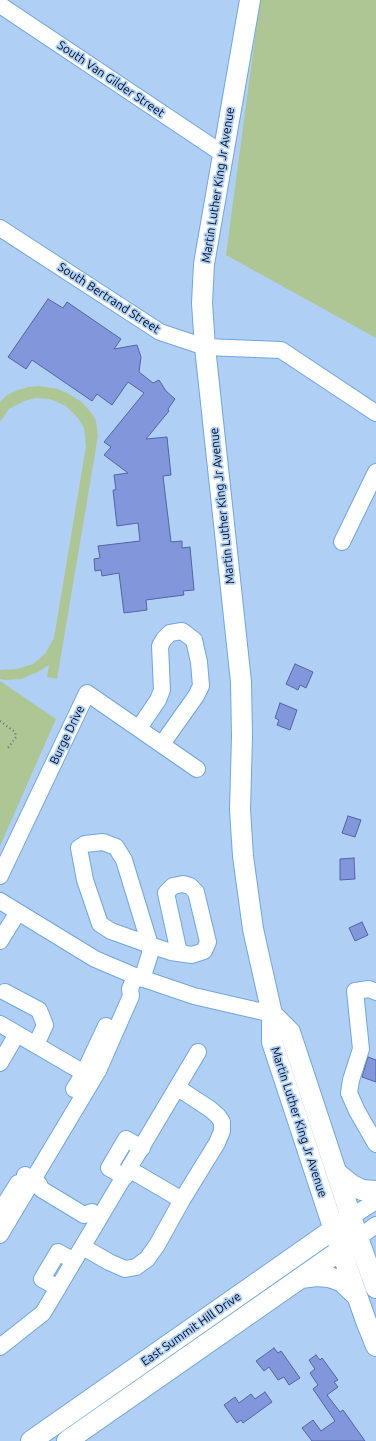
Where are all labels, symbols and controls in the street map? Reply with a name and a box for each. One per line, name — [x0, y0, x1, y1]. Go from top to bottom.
street label: South Van Gilder Street — [55, 38, 167, 120]
street label: Martin Luther King Jr Avenue — [199, 106, 237, 264]
street label: South Bertrand Street — [55, 260, 163, 336]
street label: Martin Luther King Jr Avenue — [207, 427, 237, 585]
street label: Burge Drive — [47, 703, 87, 767]
street label: Martin Luther King Jr Avenue — [268, 1045, 330, 1199]
street label: East Summit Hill Drive — [138, 1289, 244, 1369]

